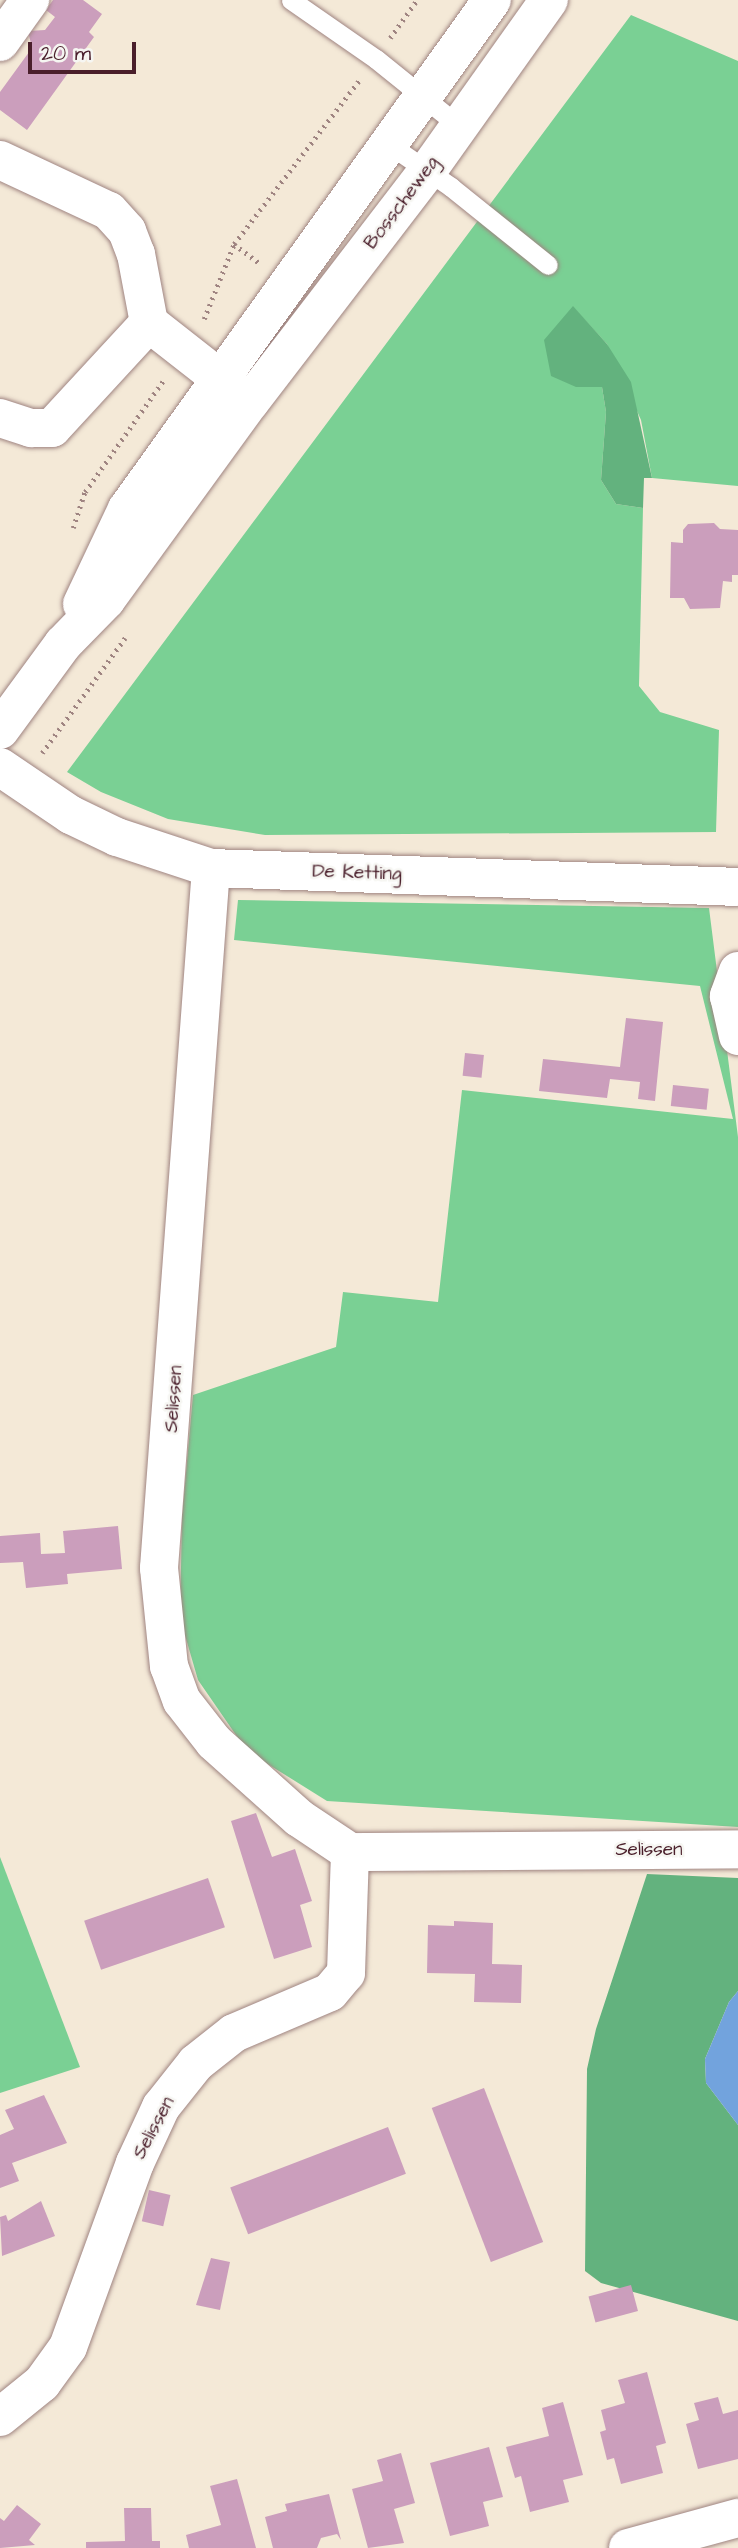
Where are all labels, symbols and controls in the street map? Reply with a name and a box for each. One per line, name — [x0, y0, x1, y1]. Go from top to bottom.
scale bar — [32, 28, 140, 72]
text: 20 m — [41, 39, 91, 68]
street label: Bosscheweg — [360, 152, 444, 254]
street label: De Ketting — [312, 860, 402, 886]
street label: Selissen — [160, 1365, 188, 1433]
street label: Selissen — [615, 1839, 683, 1861]
street label: Selissen — [128, 2093, 180, 2163]

